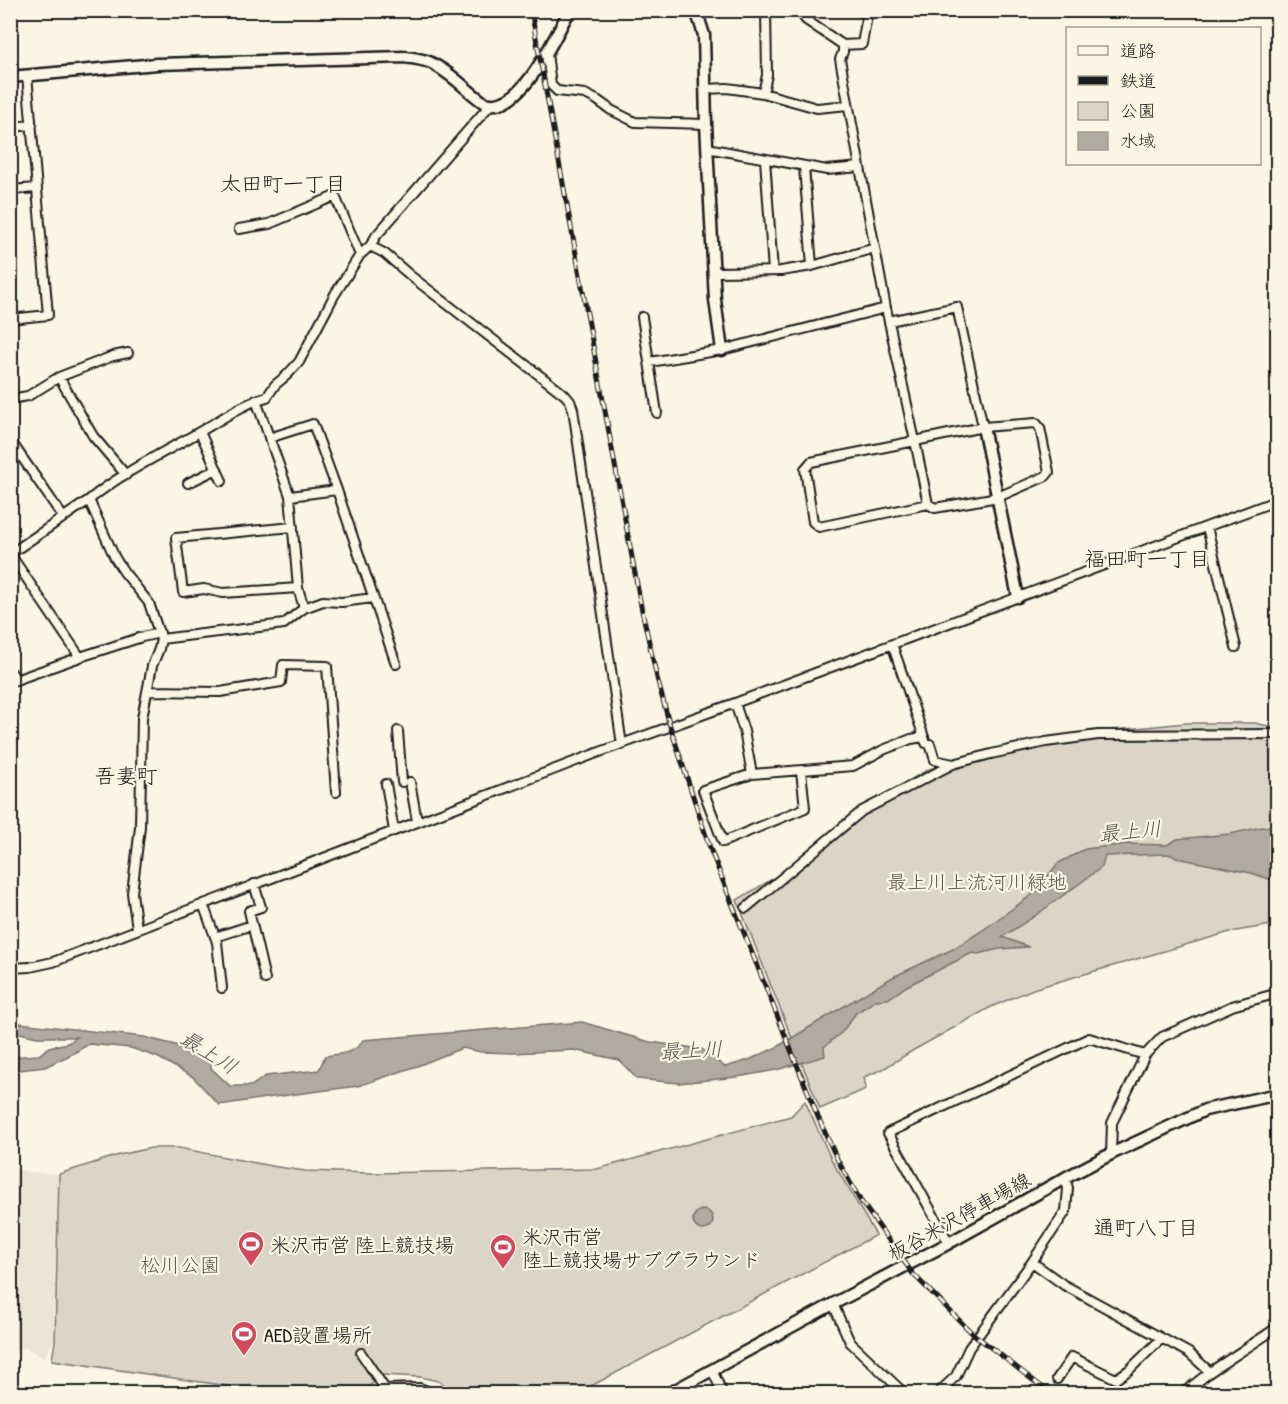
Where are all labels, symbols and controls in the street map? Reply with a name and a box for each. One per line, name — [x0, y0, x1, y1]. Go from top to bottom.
legend — [1066, 27, 1261, 165]
text: 道路 — [1120, 38, 1156, 63]
text: 鉄道 — [1120, 68, 1156, 93]
text: 公園 — [1120, 98, 1156, 123]
text: 水域 — [1120, 128, 1156, 153]
district label: 太田町一丁目 — [220, 169, 346, 198]
district label: 福田町一丁目 — [1084, 544, 1210, 573]
district label: 吾妻町 — [95, 761, 158, 790]
water label: 最上川 — [1097, 814, 1163, 848]
park label: 最上川上流河川緑地 — [887, 868, 1067, 895]
water label: 最上川 — [175, 1023, 243, 1081]
water label: 最上川 — [659, 1034, 723, 1066]
street label: 板谷米沢停車場線 — [882, 1165, 1036, 1267]
district label: 通町八丁目 — [1094, 1213, 1199, 1242]
place label: 米沢市営 陸上競技場サブグラウンド — [522, 1223, 761, 1273]
sports icon: 米沢市営 陸上競技場 — [236, 1229, 266, 1267]
place label: 米沢市営 陸上競技場 — [270, 1231, 455, 1258]
sports icon: 米沢市営 陸上競技場サブグラウンド — [488, 1232, 518, 1270]
park label: 松川公園 — [140, 1251, 220, 1278]
sports icon: AED設置場所 — [229, 1319, 259, 1357]
place label: AED設置場所 — [264, 1321, 372, 1348]

